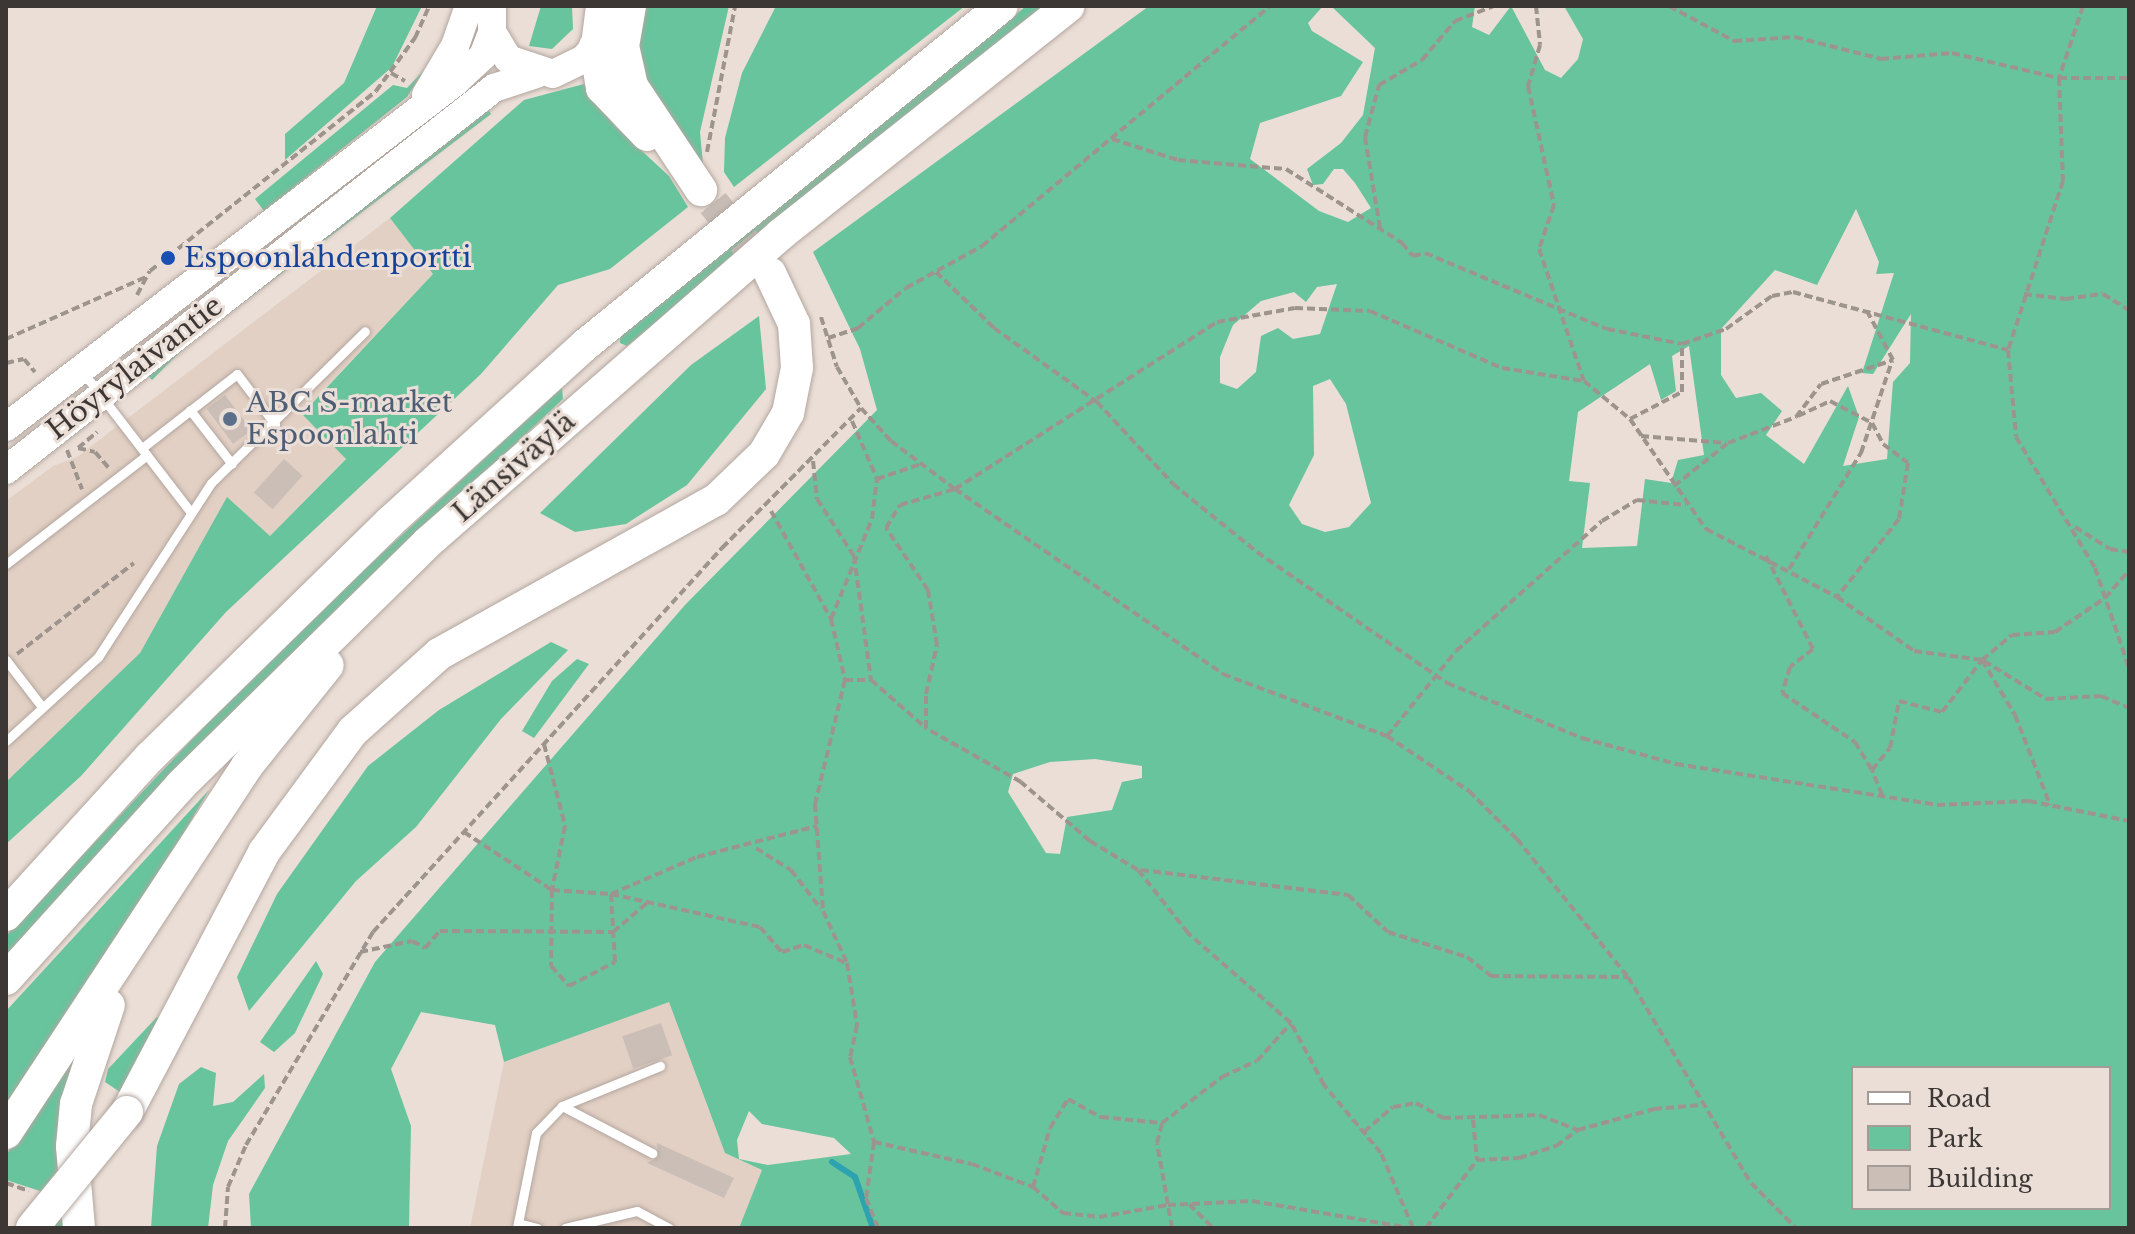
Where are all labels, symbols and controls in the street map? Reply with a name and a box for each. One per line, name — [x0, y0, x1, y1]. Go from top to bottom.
place label: Espoonlahdenportti — [184, 241, 471, 275]
marker: Espoonlahdenportti — [159, 249, 177, 267]
street label: Höyrylaivantie — [41, 289, 229, 447]
place label: ABC S-market Espoonlahti — [246, 386, 452, 452]
street label: Länsiväylä — [446, 405, 582, 529]
marker: ABC S-market Espoonlahti — [221, 410, 239, 428]
legend — [1851, 1066, 2111, 1210]
text: Road — [1927, 1084, 1991, 1113]
text: Park — [1927, 1124, 1983, 1153]
text: Building — [1927, 1164, 2033, 1193]

